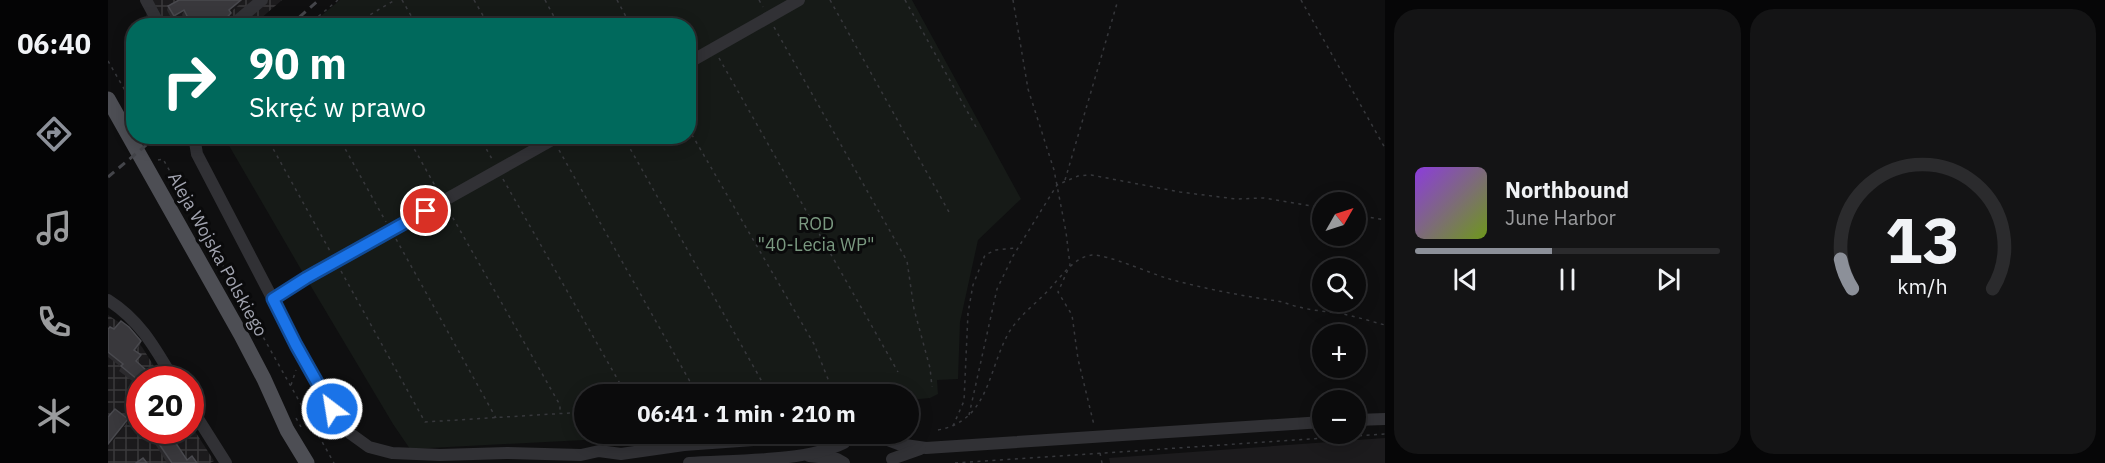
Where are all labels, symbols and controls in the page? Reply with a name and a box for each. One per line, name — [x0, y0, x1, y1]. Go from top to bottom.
text: 06:40 — [17, 26, 91, 61]
text: 90 m — [249, 36, 347, 91]
icon: right — [150, 42, 228, 120]
text: Skręć w prawo — [249, 89, 426, 124]
icon: directions — [33, 113, 75, 155]
street label: Aleja Wojska Polskiego — [163, 168, 273, 340]
text: Northbound — [1505, 175, 1629, 204]
pin — [400, 185, 451, 236]
north arrow — [1312, 192, 1366, 246]
map controls — [1312, 192, 1366, 444]
icon: arrive — [409, 194, 442, 227]
text: 13 — [1885, 199, 1960, 280]
text: June Harbor — [1505, 204, 1616, 231]
icon: music — [33, 207, 75, 249]
park label: ROD "40-Lecia WP" — [757, 212, 875, 256]
button: search — [1312, 258, 1366, 312]
icon: previous — [1449, 263, 1482, 296]
icon: pause — [1551, 263, 1584, 296]
icon: next — [1652, 263, 1685, 296]
text: km/h — [1898, 272, 1948, 300]
icon: phone — [33, 301, 75, 343]
button: + — [1312, 324, 1366, 378]
speed limit sign: 20 — [126, 366, 204, 444]
position arrow — [300, 377, 364, 441]
button: − — [1312, 390, 1366, 444]
icon: climate — [33, 395, 75, 437]
text: 06:41 · 1 min · 210 m — [637, 399, 856, 428]

